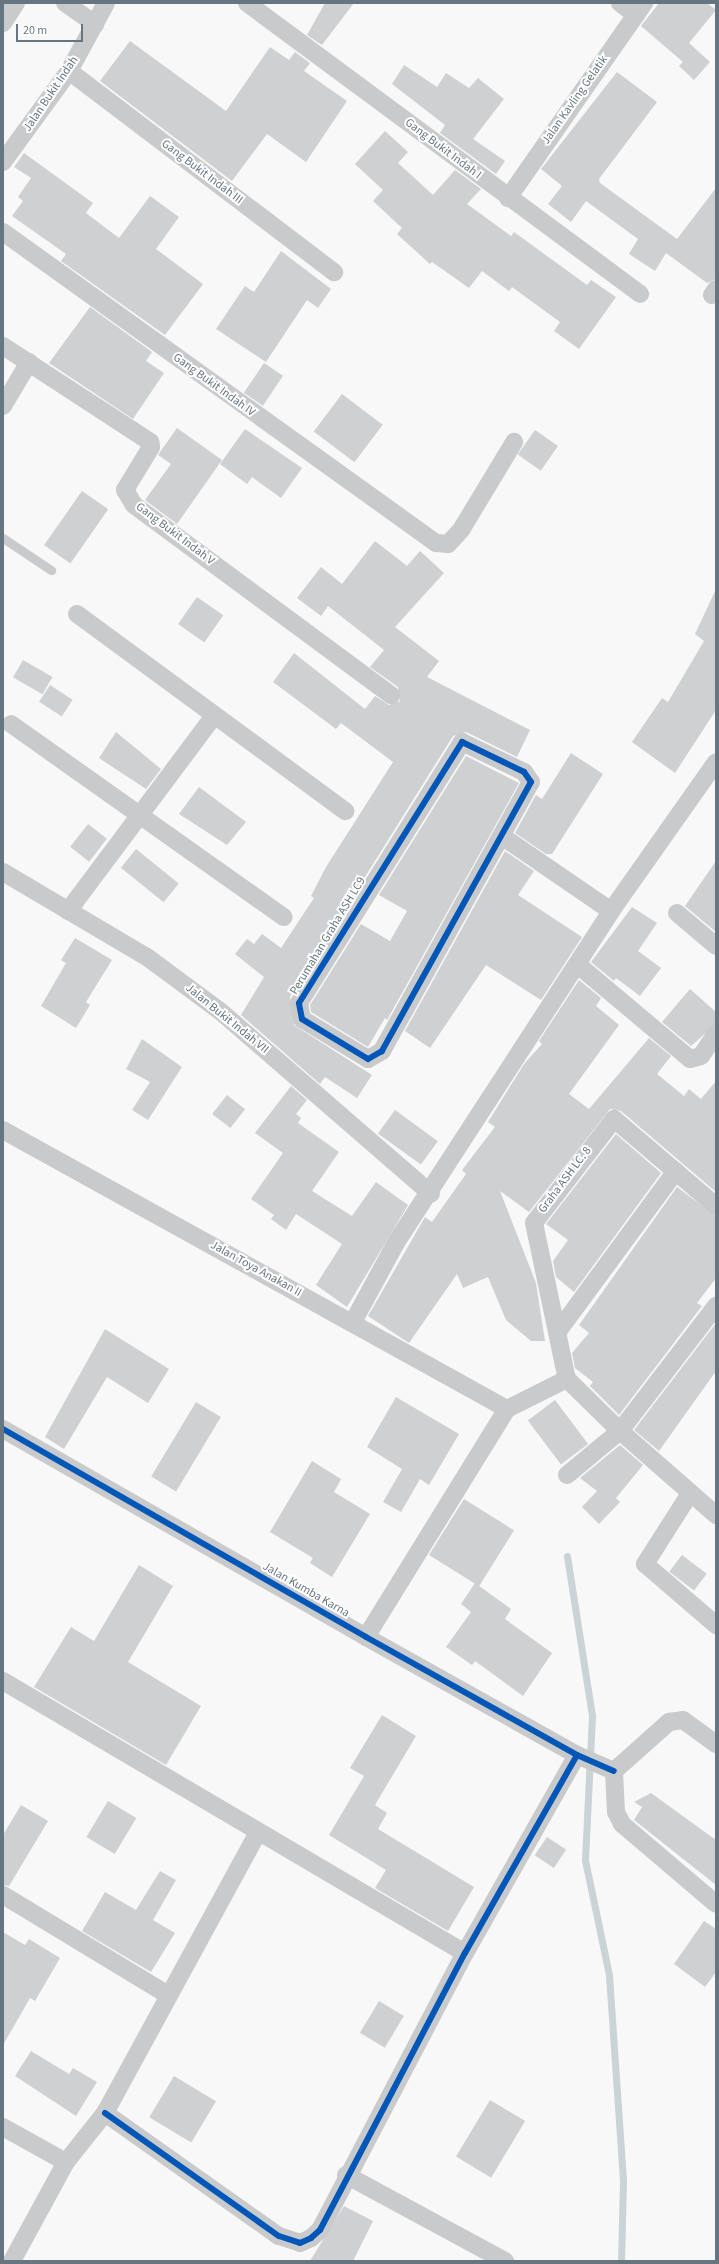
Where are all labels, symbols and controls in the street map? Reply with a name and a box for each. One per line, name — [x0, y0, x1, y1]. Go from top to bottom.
scale bar — [18, 16, 85, 42]
text: 20 m — [23, 22, 47, 39]
street label: Jalan Kavling Gelatik — [539, 53, 611, 147]
street label: Jalan Bukit Indah — [20, 54, 82, 134]
street label: Gang Bukit Indah I — [402, 116, 484, 182]
street label: Gang Bukit Indah III — [158, 137, 246, 207]
street label: Gang Bukit Indah IV — [170, 350, 258, 420]
street label: Gang Bukit Indah V — [133, 500, 217, 568]
street label: Perumahan Graha ASH LC9 — [287, 875, 369, 997]
street label: Jalan Bukit Indah VII — [183, 981, 271, 1057]
street label: Graha ASH LC. 8 — [535, 1144, 595, 1216]
street label: Jalan Toya Anakan II — [208, 1238, 304, 1300]
street label: Jalan Kumba Karna — [260, 1559, 352, 1621]

